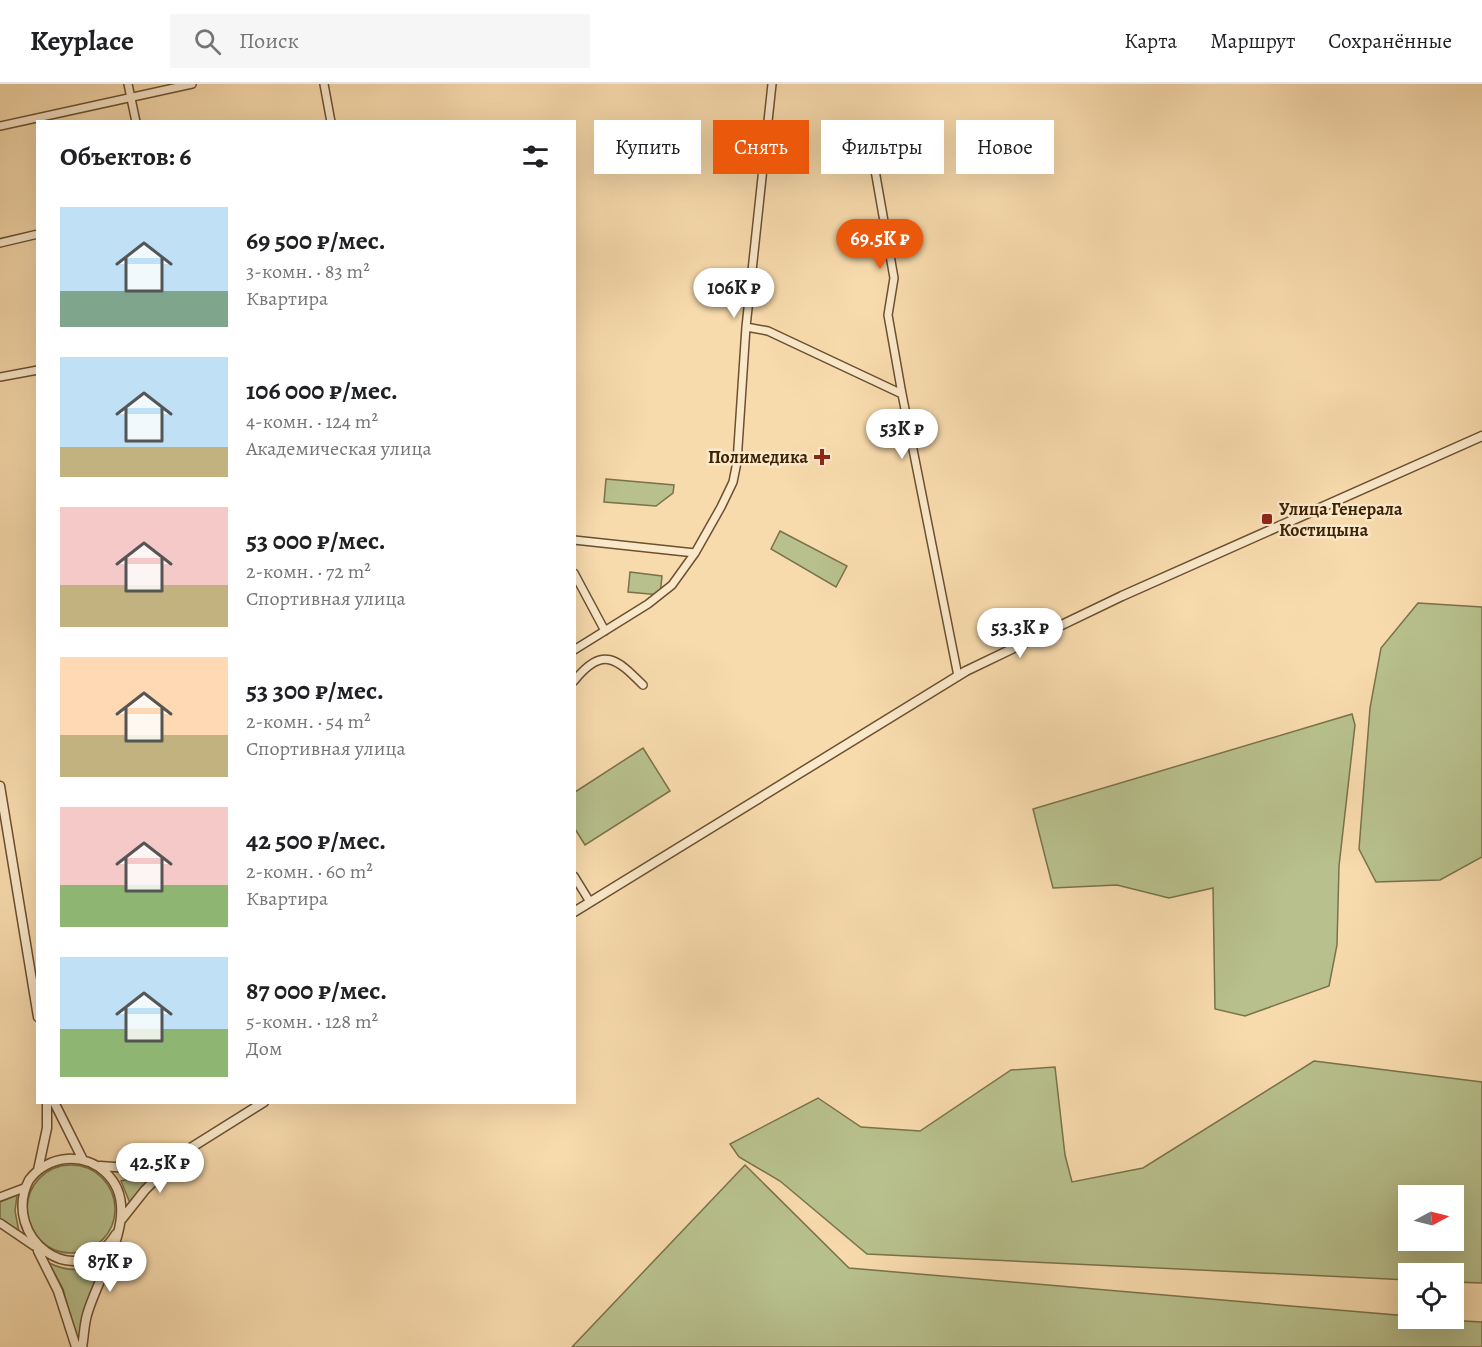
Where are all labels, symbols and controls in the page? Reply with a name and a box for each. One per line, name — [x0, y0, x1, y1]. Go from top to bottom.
search box — [170, 14, 590, 68]
text: Keyplace — [30, 22, 134, 60]
icon: search — [191, 25, 224, 58]
text: Поиск — [239, 26, 299, 56]
text: Карта — [1124, 27, 1177, 55]
text: Маршрут — [1210, 27, 1295, 55]
text: Сохранённые — [1328, 27, 1452, 55]
chip: Купить — [594, 120, 701, 174]
chip: Снять — [713, 120, 809, 174]
chip: Фильтры — [821, 120, 944, 174]
chip: Новое — [956, 120, 1054, 174]
text: Объектов: 6 — [60, 139, 191, 174]
icon: filters — [519, 140, 552, 173]
pin: 69.5K ₽ — [825, 219, 935, 270]
text: 69 500 ₽/мес. — [246, 223, 386, 258]
text: 69.5K ₽ — [850, 225, 910, 252]
icon: home — [108, 231, 180, 303]
text: 3-комн. · 83 m² — [246, 258, 370, 285]
pin: 106K ₽ — [685, 268, 783, 319]
text: 106K ₽ — [707, 274, 761, 301]
text: Квартира — [246, 285, 328, 312]
text: 106 000 ₽/мес. — [246, 373, 398, 408]
icon: home — [108, 381, 180, 453]
text: 4-комн. · 124 m² — [246, 408, 378, 435]
pin: 53K ₽ — [860, 409, 944, 460]
text: 53K ₽ — [880, 415, 924, 442]
text: Академическая улица — [246, 435, 432, 462]
place label: Полимедика — [708, 445, 808, 469]
marker: Полимедика — [813, 448, 831, 466]
place label: Улица Генерала Костицына — [1279, 497, 1403, 542]
marker: Улица Генерала Костицына — [1260, 512, 1274, 526]
text: 53 000 ₽/мес. — [246, 523, 386, 558]
icon: home — [108, 531, 180, 603]
text: 2-комн. · 72 m² — [246, 558, 371, 585]
text: Спортивная улица — [246, 585, 406, 612]
pin: 53.3K ₽ — [965, 608, 1075, 659]
text: 53.3K ₽ — [991, 614, 1049, 641]
text: 53 300 ₽/мес. — [246, 673, 384, 708]
icon: home — [108, 681, 180, 753]
text: 2-комн. · 54 m² — [246, 708, 371, 735]
text: Спортивная улица — [246, 735, 406, 762]
text: 42 500 ₽/мес. — [246, 823, 386, 858]
icon: home — [108, 831, 180, 903]
text: 2-комн. · 60 m² — [246, 858, 373, 885]
text: Квартира — [246, 885, 328, 912]
text: 87 000 ₽/мес. — [246, 973, 387, 1008]
icon: home — [108, 981, 180, 1053]
text: 5-комн. · 128 m² — [246, 1008, 378, 1035]
text: Дом — [246, 1035, 282, 1062]
pin: 42.5K ₽ — [105, 1143, 215, 1194]
text: 42.5K ₽ — [130, 1149, 190, 1176]
north arrow — [1398, 1185, 1464, 1251]
map controls — [1398, 1185, 1464, 1329]
pin: 87K ₽ — [68, 1242, 152, 1293]
text: 87K ₽ — [88, 1248, 132, 1275]
button: locate — [1398, 1263, 1464, 1329]

